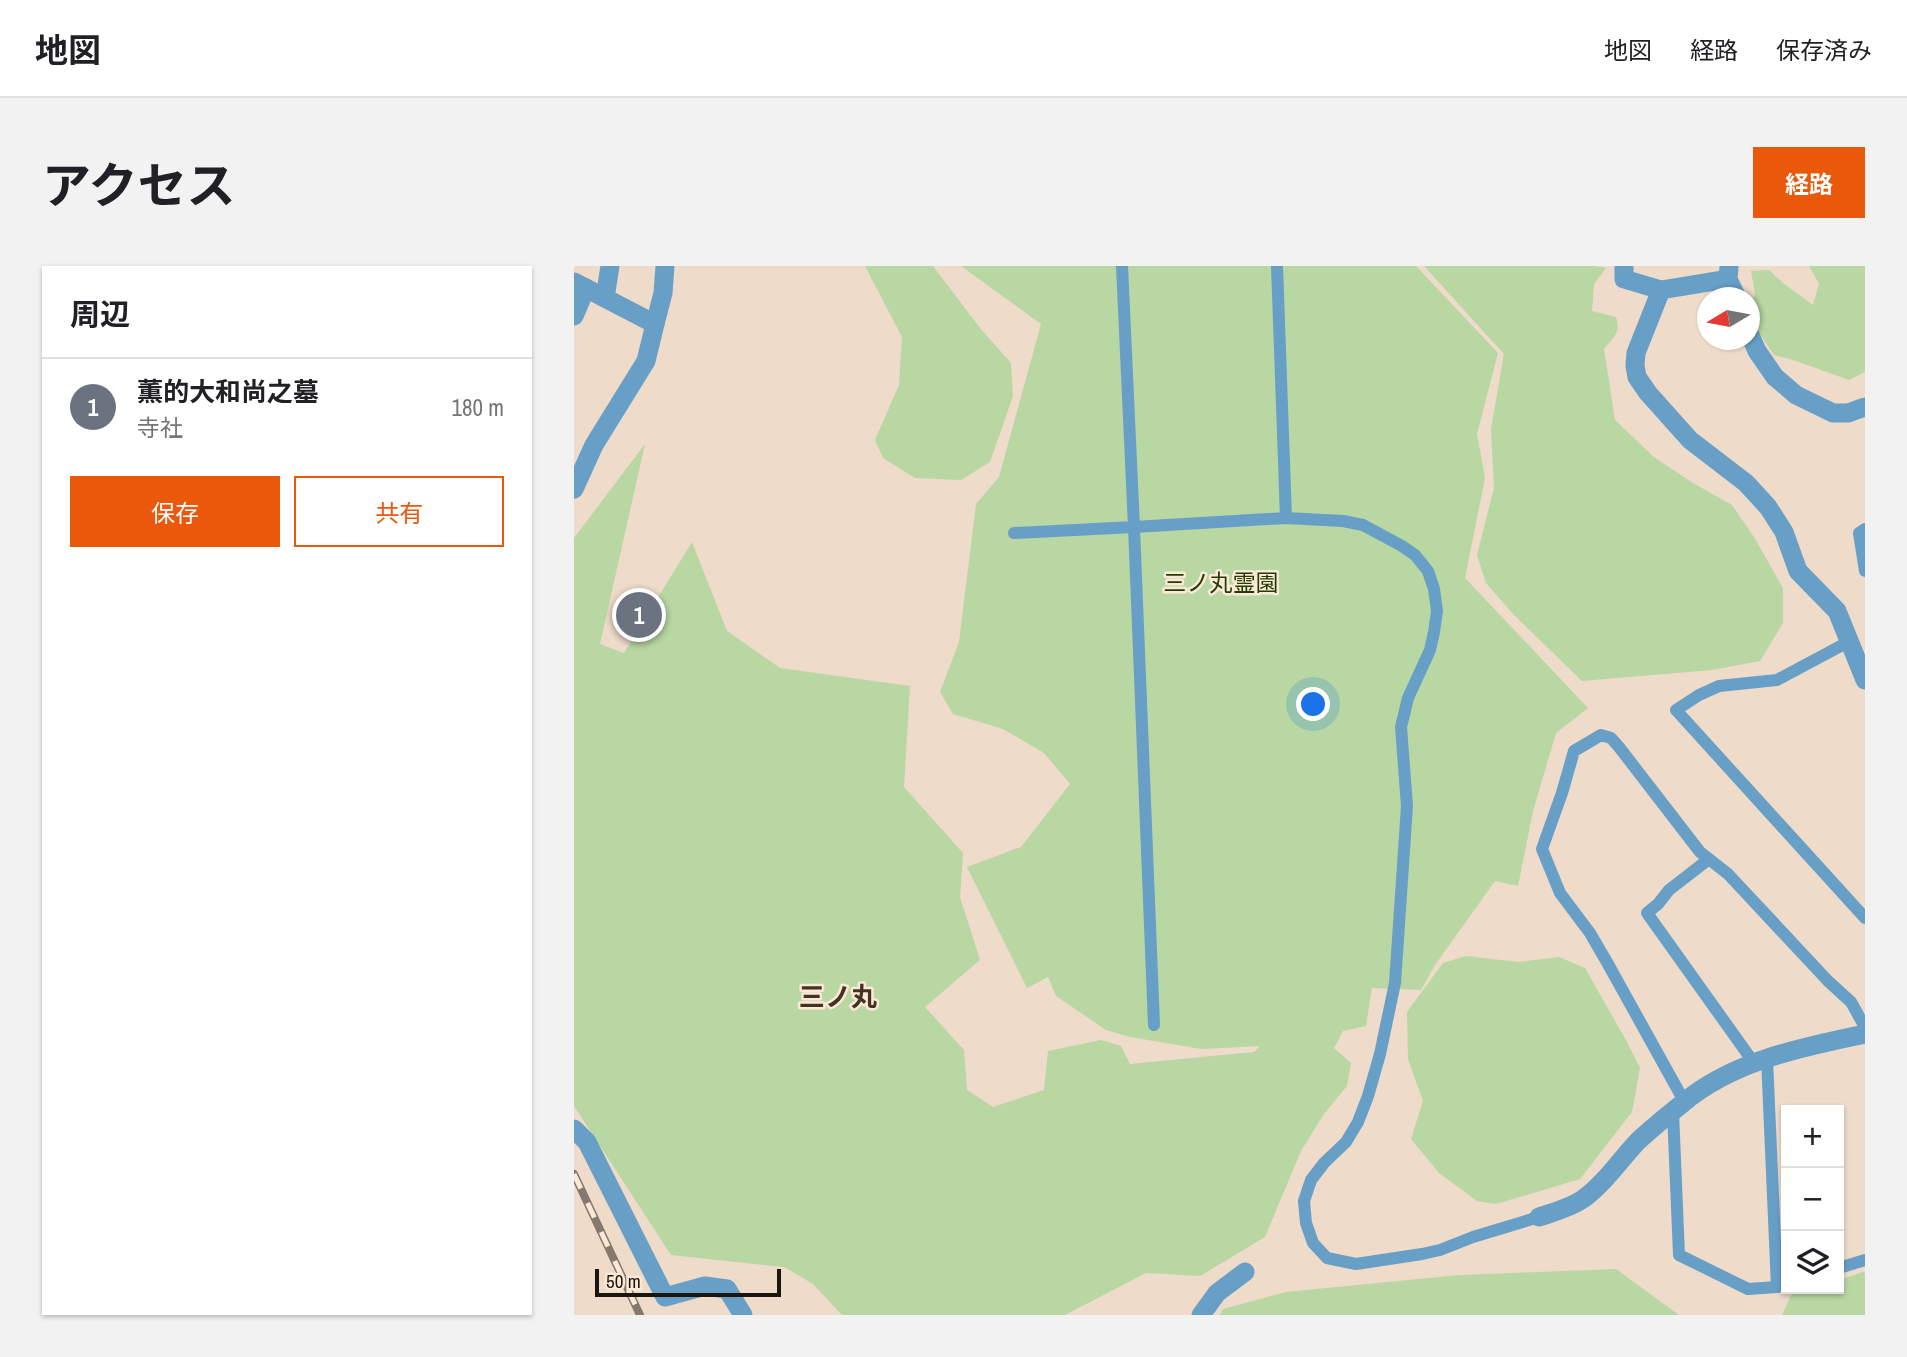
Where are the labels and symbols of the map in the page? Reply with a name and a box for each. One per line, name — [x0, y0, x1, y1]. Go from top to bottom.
north arrow — [1697, 287, 1760, 350]
park label: 三ノ丸霊園 — [1164, 567, 1279, 598]
pin: 1 — [616, 589, 662, 641]
your location — [1296, 687, 1330, 721]
district label: 三ノ丸 — [799, 979, 877, 1014]
scale bar — [595, 1266, 780, 1298]

